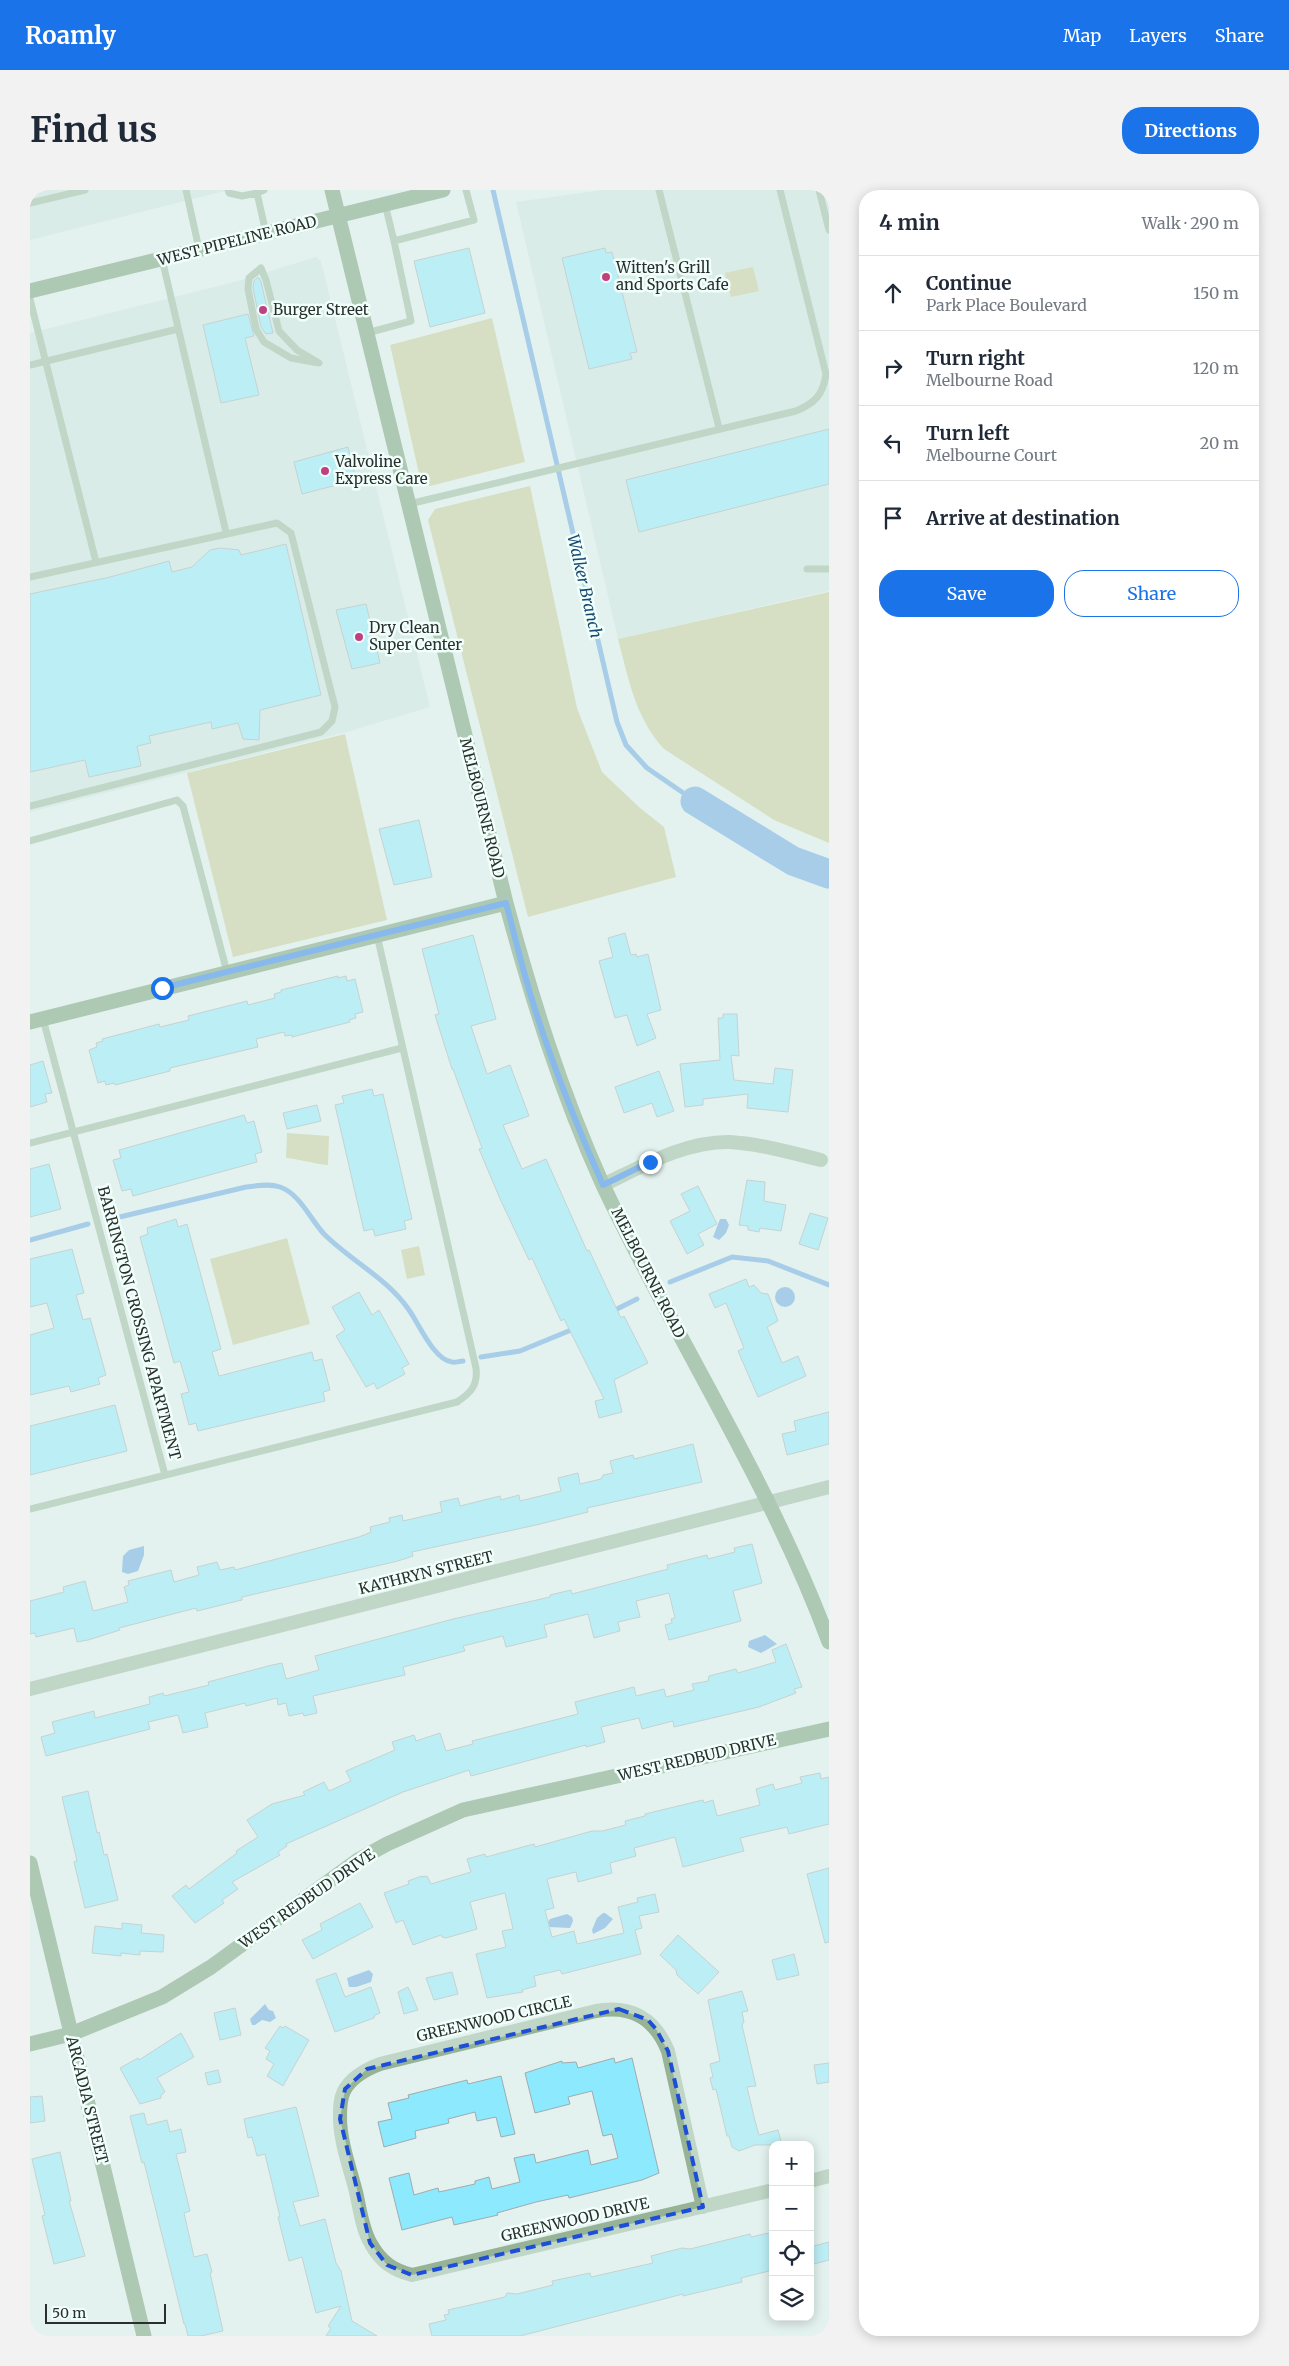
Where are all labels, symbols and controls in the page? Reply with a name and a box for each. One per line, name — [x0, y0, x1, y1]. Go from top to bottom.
text: Roamly — [25, 20, 116, 51]
text: Map — [1063, 24, 1101, 47]
text: Layers — [1129, 24, 1187, 47]
text: Share — [1215, 24, 1264, 47]
button: Directions — [1122, 107, 1259, 154]
text: Find us — [30, 108, 157, 152]
text: 4 min — [879, 209, 940, 236]
street label: WEST PIPELINE ROAD — [154, 212, 318, 270]
text: Walk · 290 m — [1142, 213, 1239, 233]
place label: Witten's Grill and Sports Cafe — [615, 258, 729, 294]
marker: Witten's Grill and Sports Cafe — [600, 271, 612, 283]
text: Continue — [926, 271, 1012, 295]
icon: ahead — [879, 279, 907, 307]
text: 150 m — [1193, 283, 1239, 303]
text: Park Place Boulevard — [926, 295, 1087, 315]
place label: Burger Street — [273, 300, 369, 319]
marker: Burger Street — [257, 304, 269, 316]
text: Turn right — [926, 346, 1025, 370]
icon: right — [879, 354, 907, 382]
text: 120 m — [1193, 358, 1239, 378]
text: Melbourne Road — [926, 370, 1053, 390]
text: Turn left — [926, 421, 1010, 445]
icon: left — [879, 429, 907, 457]
text: 20 m — [1200, 433, 1239, 453]
text: Melbourne Court — [926, 445, 1057, 465]
place label: Valvoline Express Care — [334, 452, 428, 488]
marker: Valvoline Express Care — [319, 465, 331, 477]
icon: arrive — [879, 504, 907, 532]
text: Arrive at destination — [926, 506, 1120, 530]
water label: Walker Branch — [563, 532, 607, 640]
button: Save — [879, 570, 1054, 617]
button: Share — [1064, 570, 1239, 617]
place label: Dry Clean Super Center — [369, 618, 462, 654]
marker: Dry Clean Super Center — [353, 631, 365, 643]
street label: MELBOURNE ROAD — [456, 736, 509, 880]
route start — [151, 977, 174, 1000]
route end — [639, 1151, 662, 1174]
street label: BARRINGTON CROSSING APARTMENT — [94, 1184, 185, 1462]
street label: MELBOURNE ROAD — [607, 1204, 690, 1341]
street label: KATHRYN STREET — [357, 1546, 496, 1598]
street label: WEST REDBUD DRIVE — [615, 1730, 778, 1785]
street label: WEST REDBUD DRIVE — [234, 1844, 379, 1953]
street label: GREENWOOD CIRCLE — [415, 1991, 574, 2046]
street label: ARCADIA STREET — [62, 2033, 113, 2166]
map controls — [769, 2141, 814, 2321]
button: + — [769, 2141, 814, 2186]
button: − — [769, 2186, 814, 2231]
street label: GREENWOOD DRIVE — [499, 2193, 651, 2246]
button: locate — [769, 2231, 814, 2276]
button: layers — [769, 2276, 814, 2321]
scale bar — [45, 2301, 166, 2324]
text: 50 m — [52, 2304, 86, 2322]

